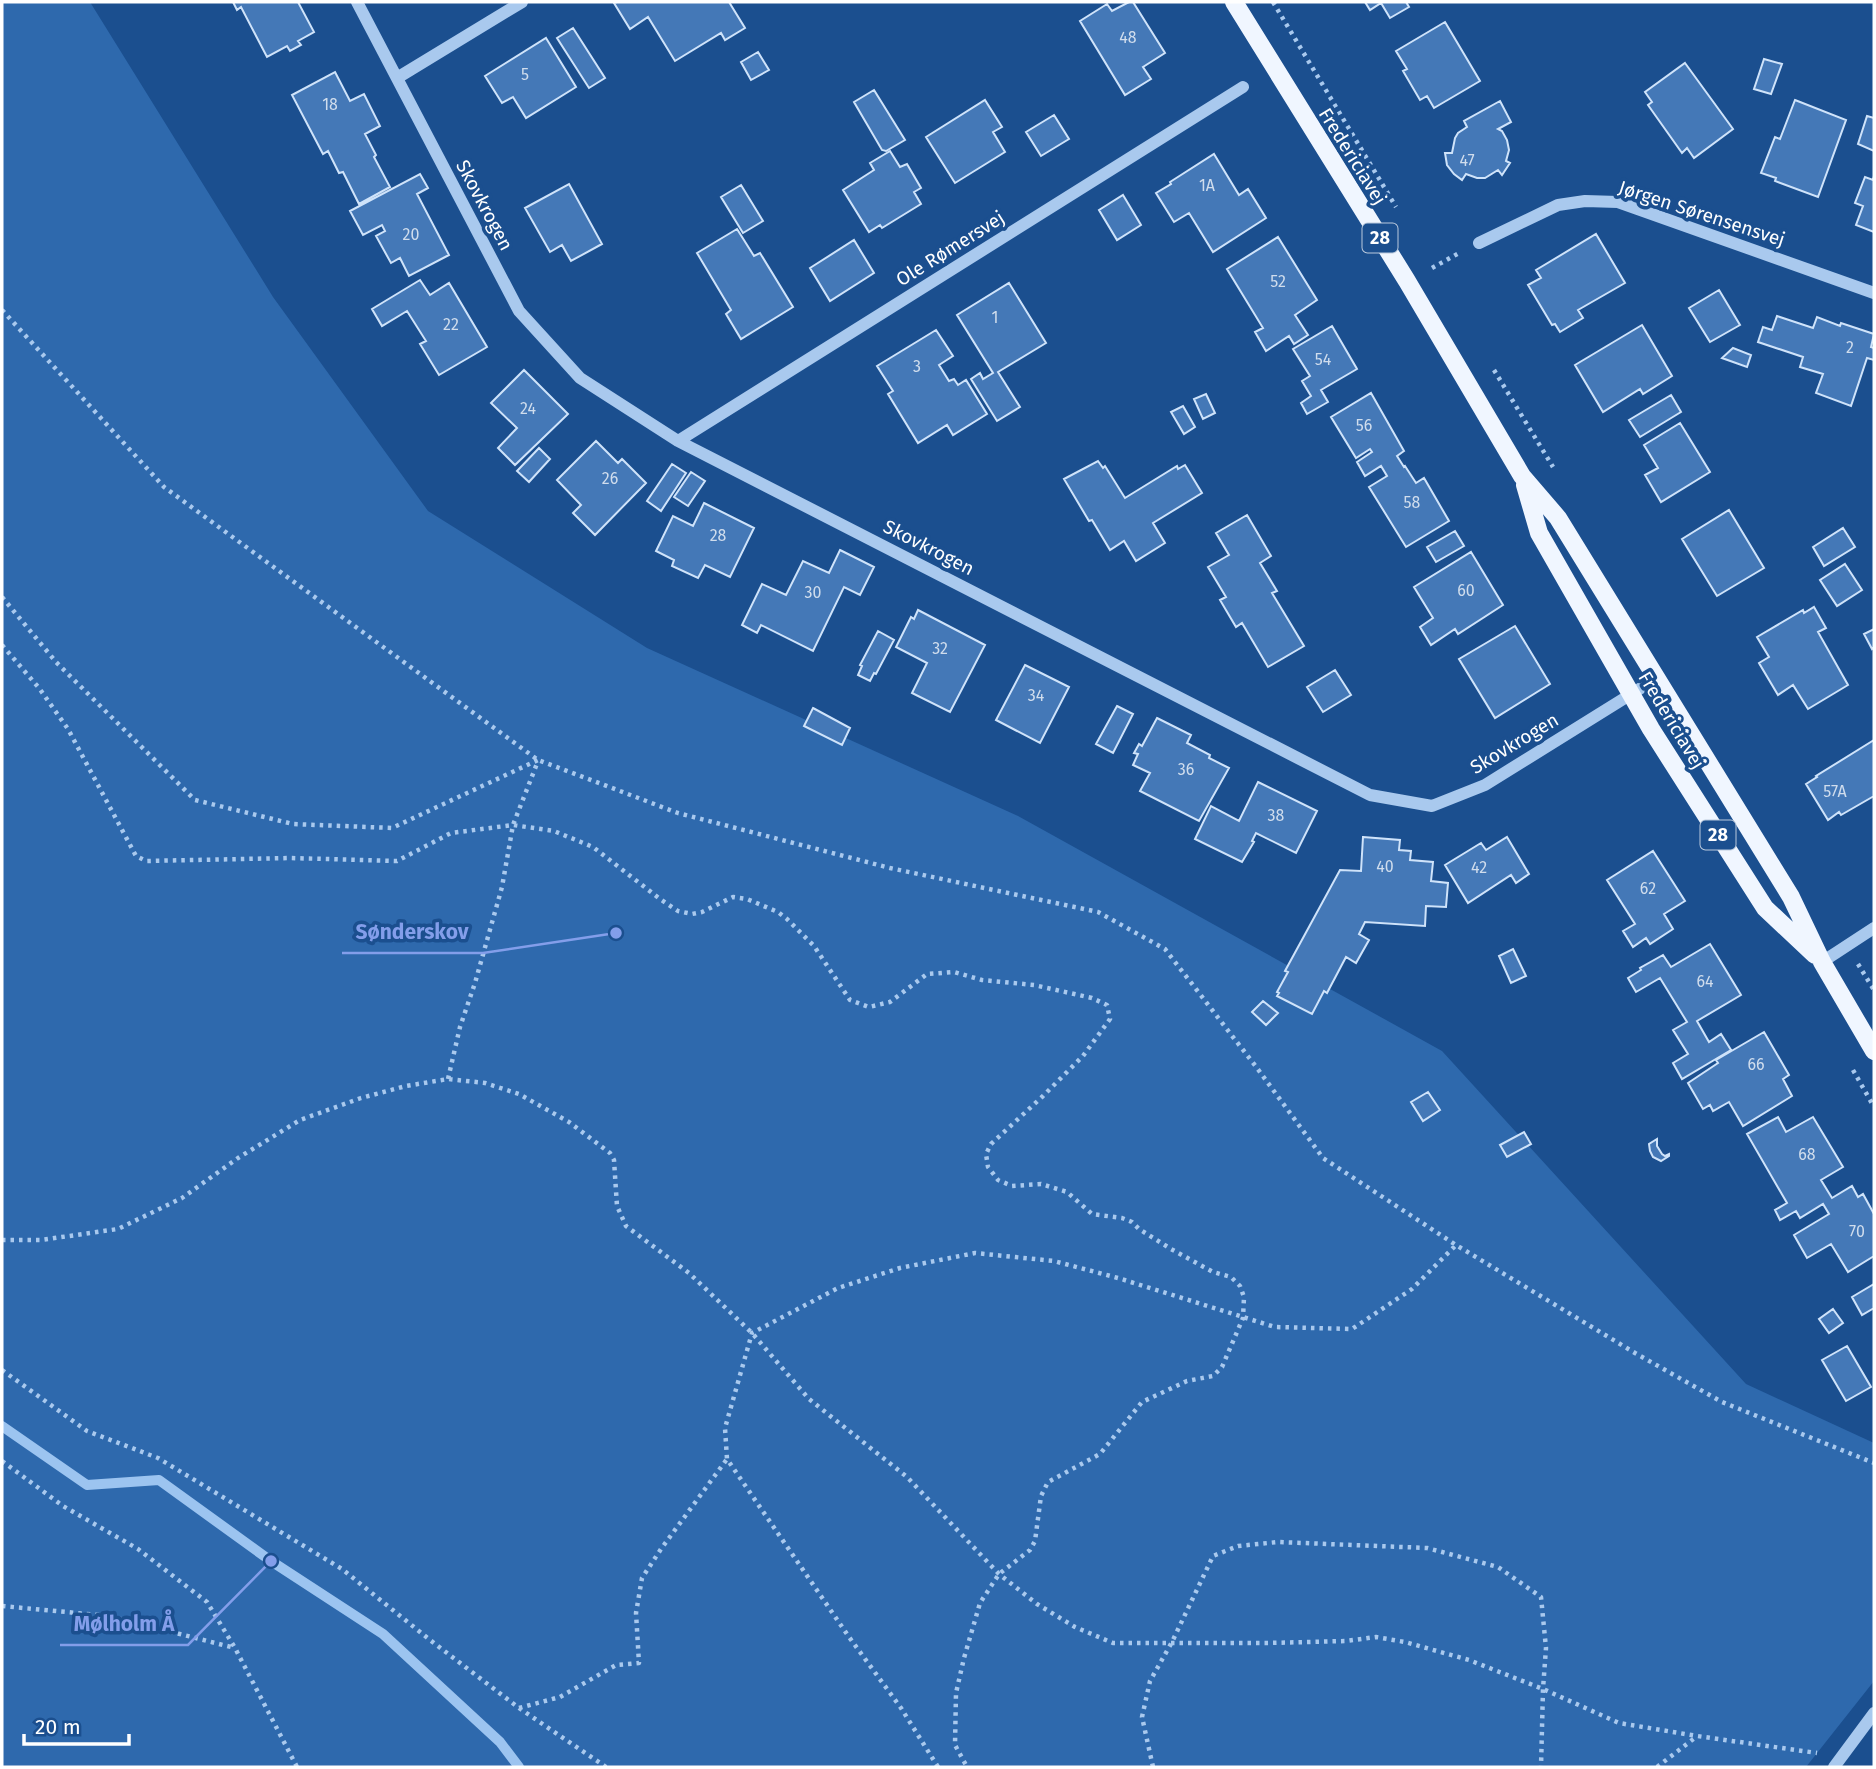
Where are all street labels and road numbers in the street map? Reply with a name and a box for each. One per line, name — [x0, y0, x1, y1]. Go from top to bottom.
street label: Fredericiavej — [1314, 104, 1391, 209]
street label: Skovkrogen — [451, 156, 518, 254]
street label: Jørgen Sørensensvej — [1616, 176, 1788, 251]
street label: Ole Rømersvej — [892, 206, 1009, 291]
road number: 28 — [1362, 224, 1398, 252]
street label: Skovkrogen — [879, 515, 978, 580]
street label: Fredericiavej — [1633, 667, 1710, 773]
street label: Skovkrogen — [1466, 708, 1563, 779]
road number: 28 — [1700, 820, 1736, 850]

